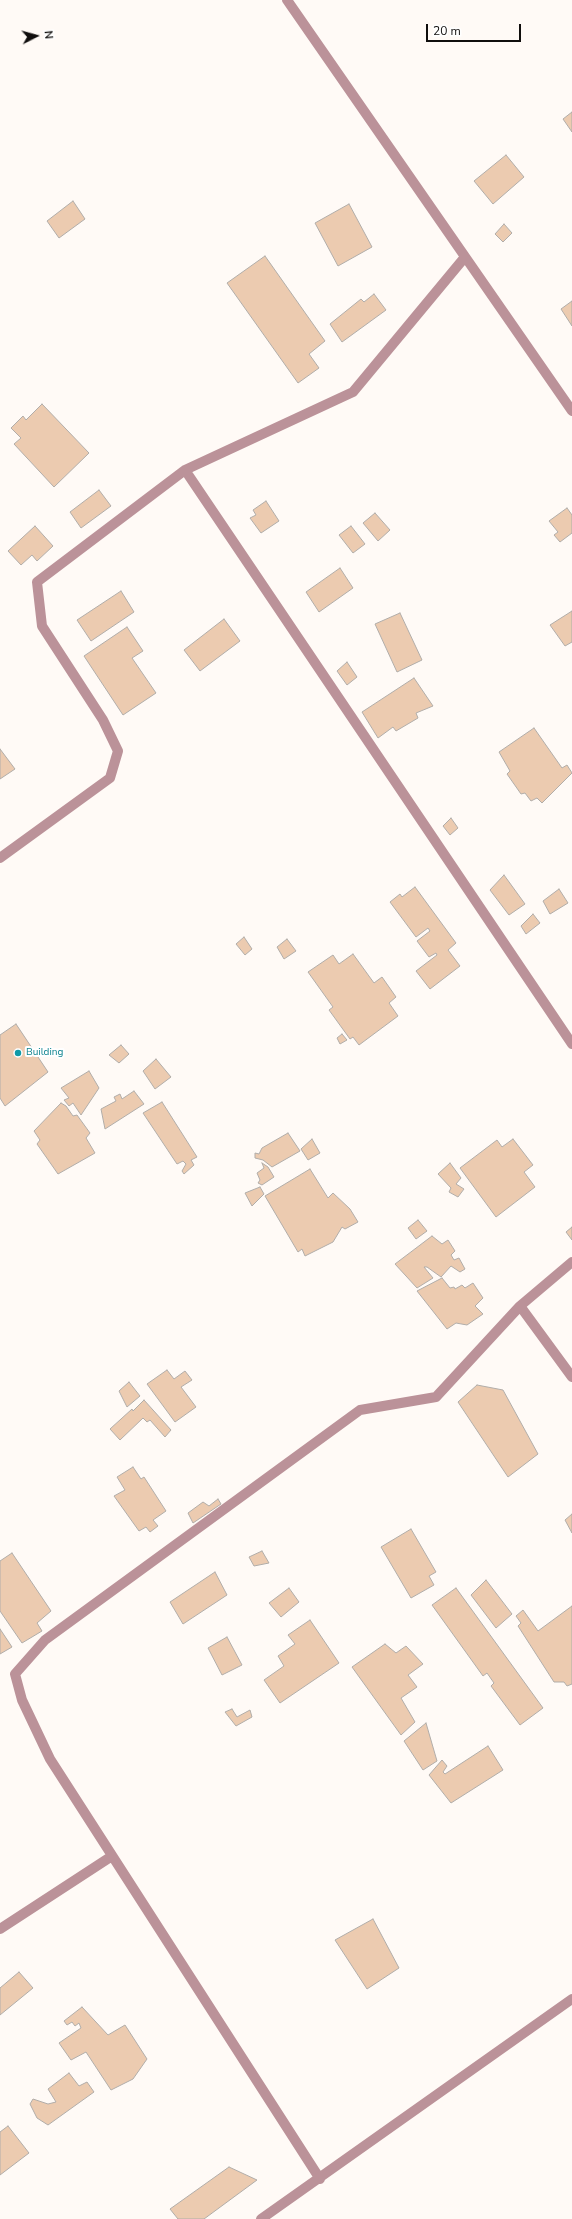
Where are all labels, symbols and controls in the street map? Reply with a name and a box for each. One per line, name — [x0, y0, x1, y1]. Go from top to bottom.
north arrow — [16, 16, 56, 56]
scale bar — [428, 16, 523, 42]
text: 20 m — [433, 23, 461, 39]
text: N — [41, 30, 56, 40]
place label: Building — [26, 1047, 63, 1059]
marker: Building — [13, 1048, 23, 1058]

